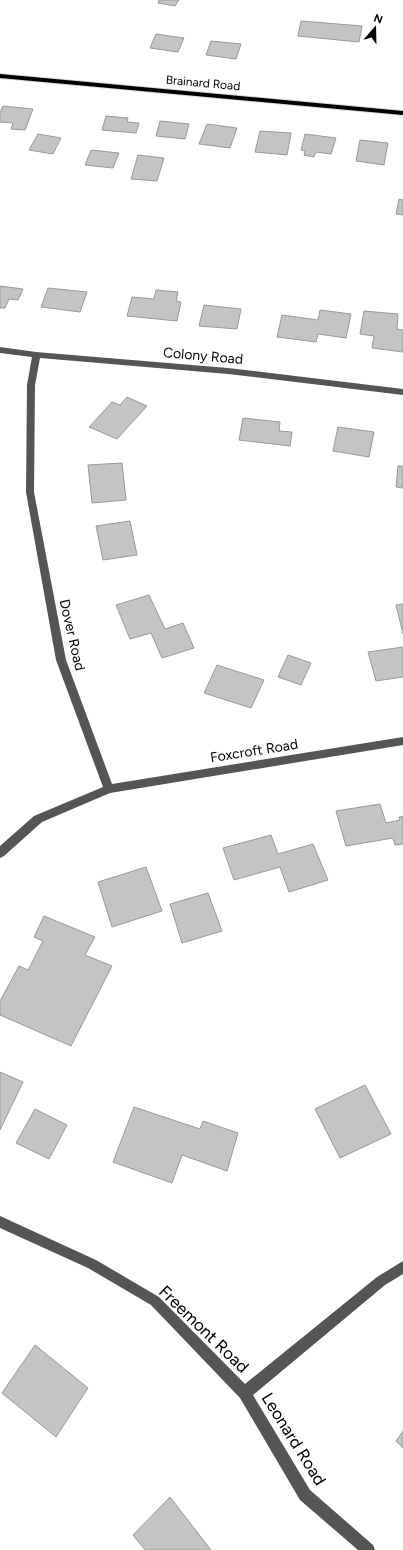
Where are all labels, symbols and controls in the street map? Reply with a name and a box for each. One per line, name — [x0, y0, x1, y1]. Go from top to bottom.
north arrow — [355, 8, 395, 48]
text: N — [372, 12, 384, 27]
street label: Brainard Road — [165, 73, 241, 93]
street label: Colony Road — [162, 344, 244, 368]
street label: Dover Road — [56, 598, 88, 672]
street label: Foxcroft Road — [209, 736, 299, 766]
street label: Freemont Road — [155, 1281, 253, 1377]
street label: Leonard Road — [258, 1389, 330, 1489]

